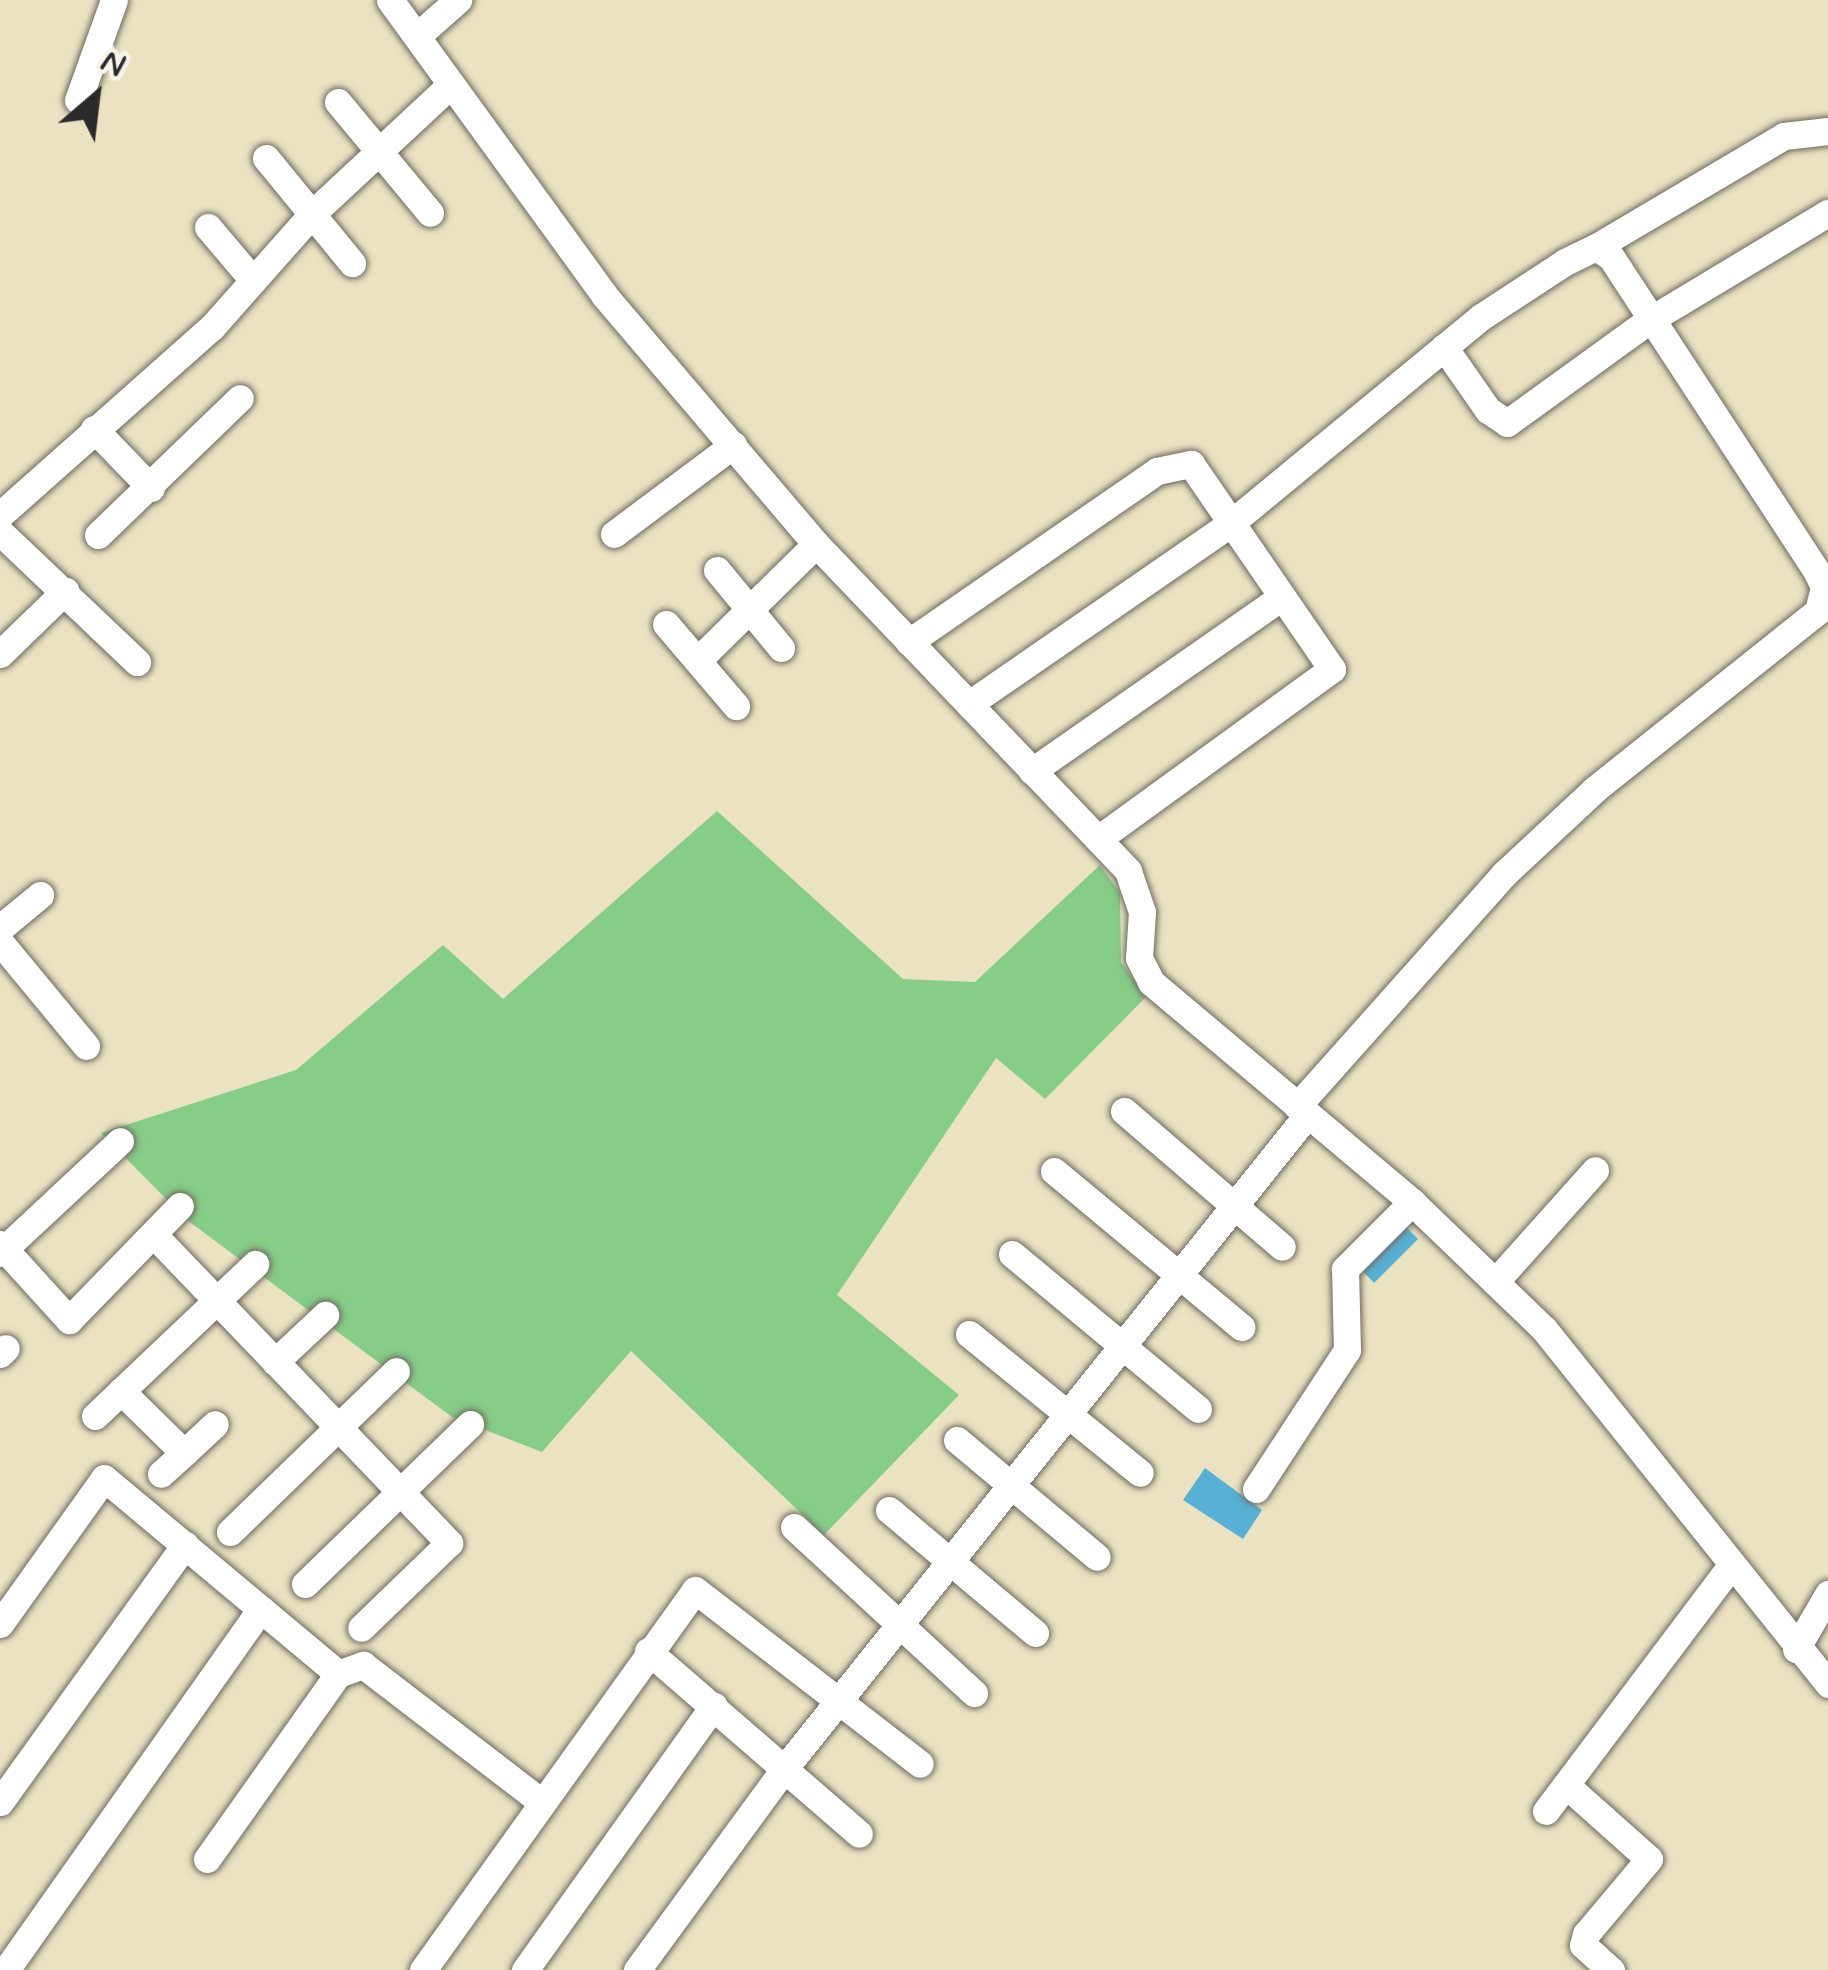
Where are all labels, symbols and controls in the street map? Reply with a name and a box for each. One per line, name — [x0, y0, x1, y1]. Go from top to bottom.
north arrow — [36, 36, 156, 156]
text: N — [93, 40, 133, 89]

